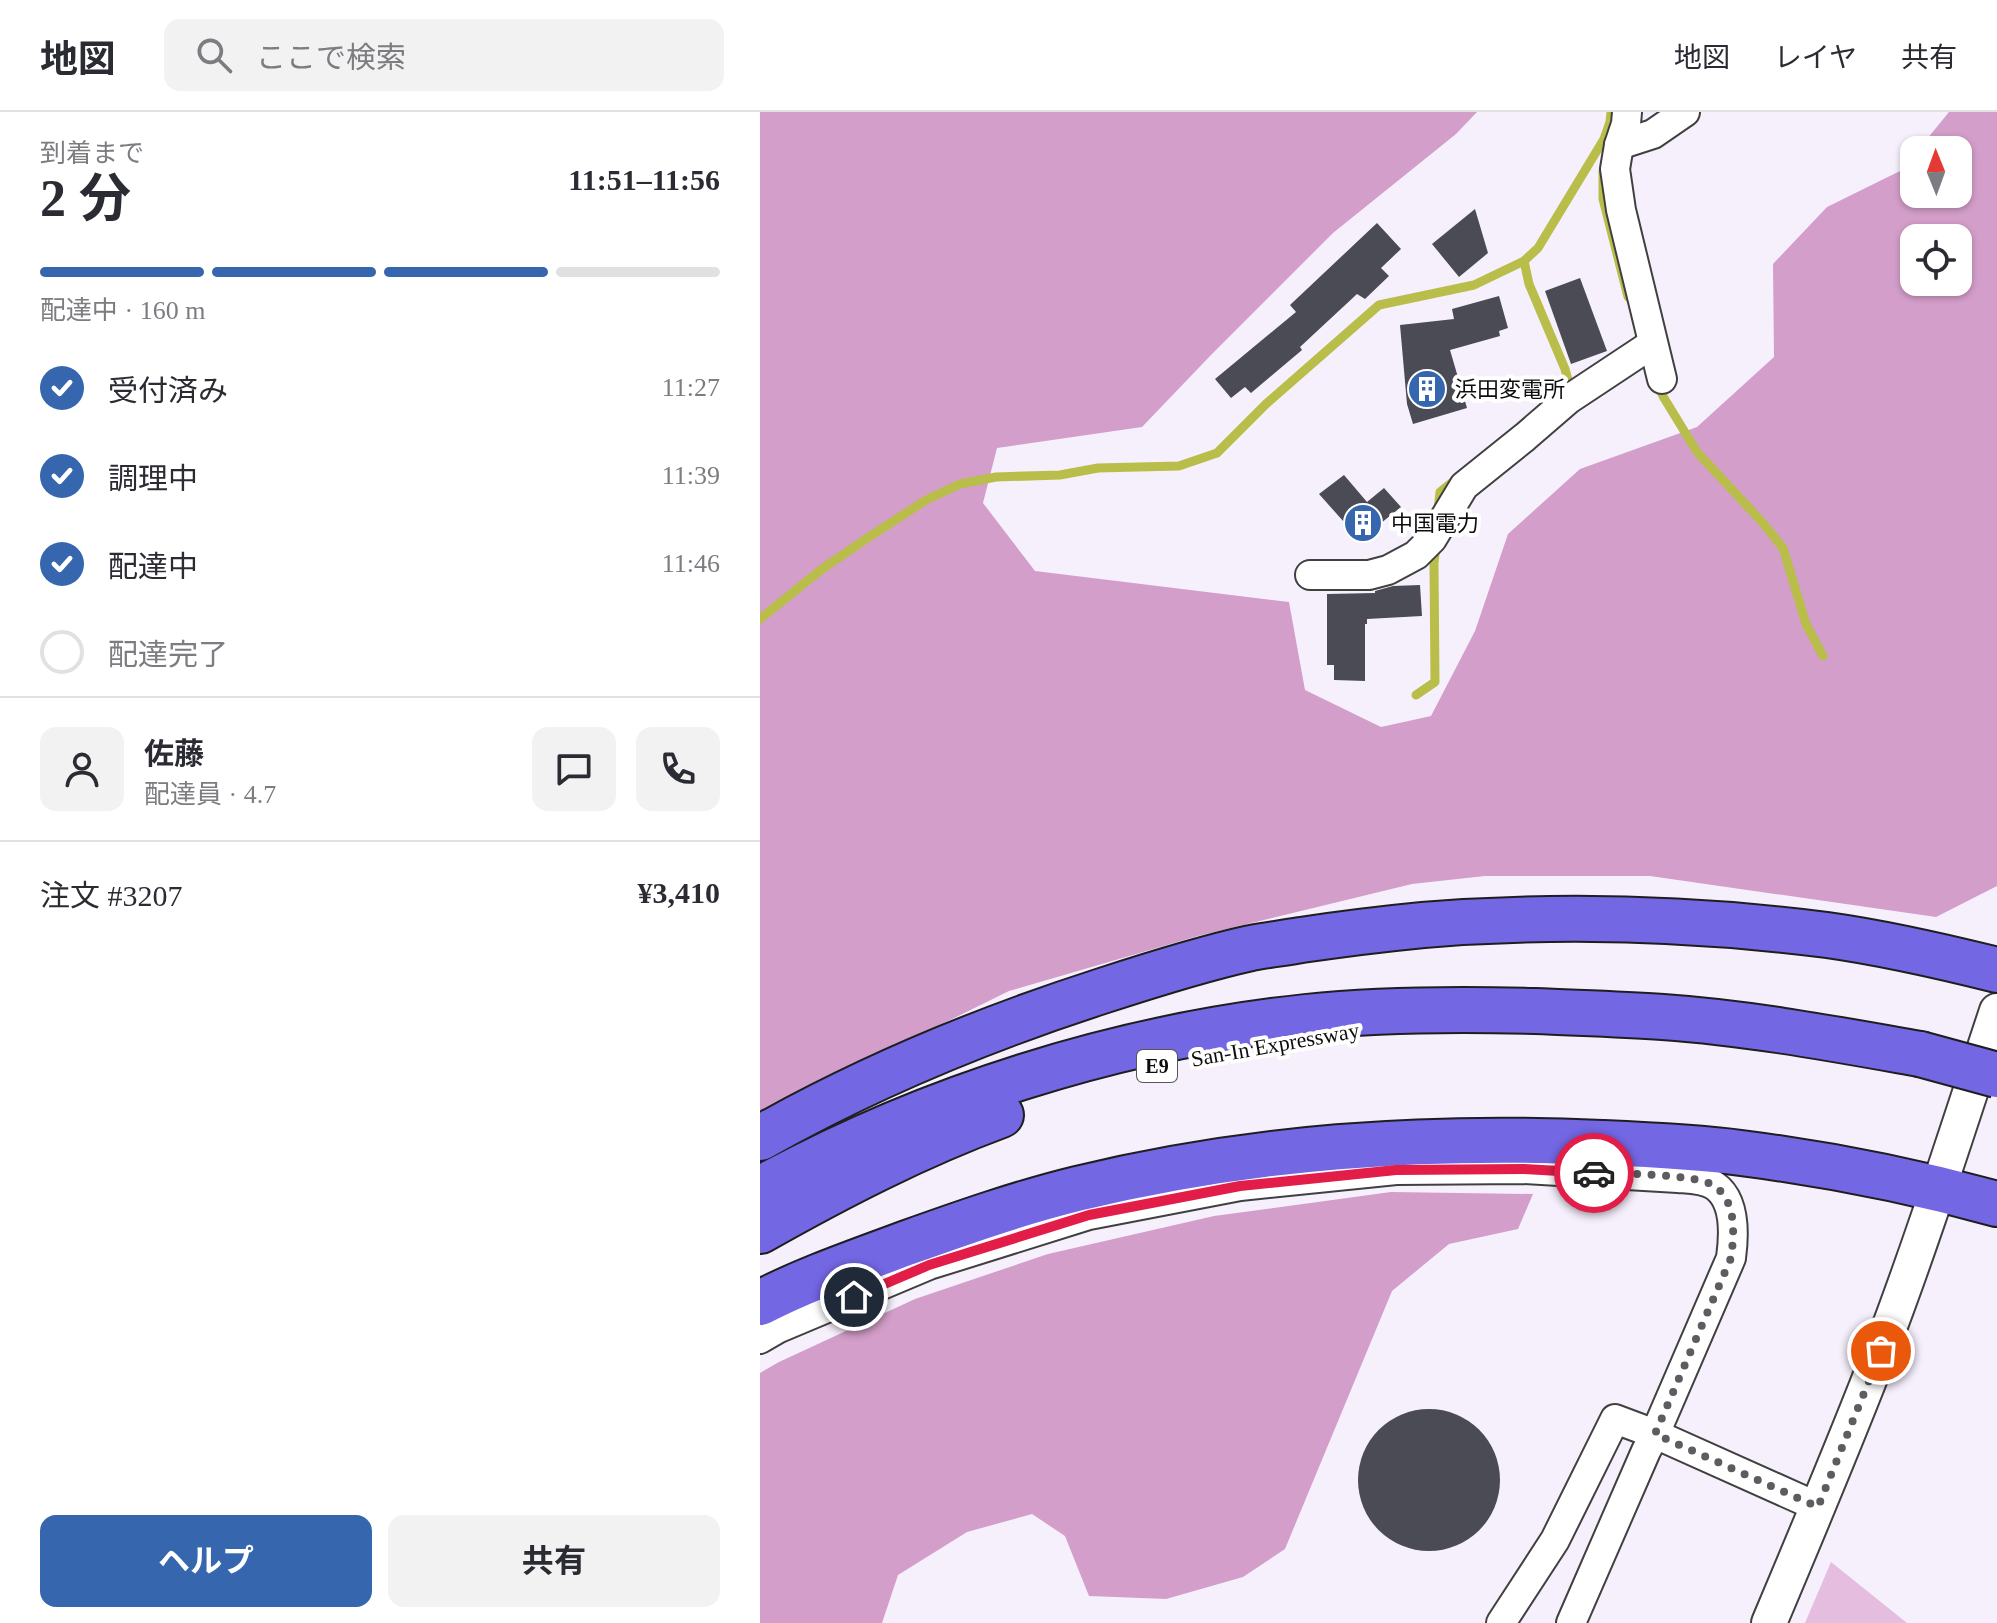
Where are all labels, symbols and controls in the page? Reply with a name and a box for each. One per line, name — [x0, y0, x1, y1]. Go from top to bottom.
search box — [164, 19, 724, 91]
icon: search — [192, 33, 236, 77]
text: 地図 — [40, 38, 116, 80]
text: ここで検索 — [256, 41, 406, 74]
text: 地図 — [1674, 42, 1730, 73]
text: レイヤ — [1774, 42, 1857, 73]
text: 共有 — [1901, 42, 1957, 73]
north arrow — [1900, 136, 1972, 208]
map controls — [1900, 136, 1972, 296]
text: 到着まで — [40, 139, 144, 168]
text: 11:51–11:56 — [568, 163, 720, 196]
text: 2 分 — [40, 170, 131, 227]
button: locate — [1900, 224, 1972, 296]
text: 配達中 · 160 m — [40, 296, 205, 325]
icon: check — [40, 366, 84, 410]
building icon: 浜田変電所 — [1406, 368, 1448, 410]
text: 11:27 — [662, 373, 720, 402]
text: 受付済み — [108, 374, 228, 407]
place label: 浜田変電所 — [1455, 377, 1565, 402]
icon: check — [40, 454, 84, 498]
text: 11:39 — [662, 461, 720, 490]
text: 調理中 — [108, 462, 198, 495]
building icon: 中国電力 — [1342, 502, 1384, 544]
place label: 中国電力 — [1391, 511, 1479, 536]
icon: check — [40, 542, 84, 586]
text: 11:46 — [662, 549, 720, 578]
text: 配達中 — [108, 550, 198, 583]
text: 配達完了 — [108, 638, 228, 671]
button: person — [40, 727, 124, 811]
button: chat — [532, 727, 616, 811]
button: phone — [636, 727, 720, 811]
text: 佐藤 — [144, 737, 204, 770]
text: 配達員 · 4.7 — [144, 780, 276, 809]
text: ¥3,410 — [638, 876, 720, 909]
text: 注文 #3207 — [40, 879, 183, 912]
street label: San-In Expressway — [1189, 1017, 1361, 1072]
road number: E9 — [1137, 1050, 1177, 1082]
courier — [1554, 1133, 1634, 1213]
icon: car — [1572, 1151, 1616, 1195]
pin — [820, 1263, 888, 1331]
icon: home — [832, 1275, 876, 1319]
pin — [1847, 1317, 1915, 1385]
icon: bag — [1859, 1329, 1903, 1373]
button: ヘルプ — [40, 1515, 372, 1607]
button: 共有 — [388, 1515, 720, 1607]

